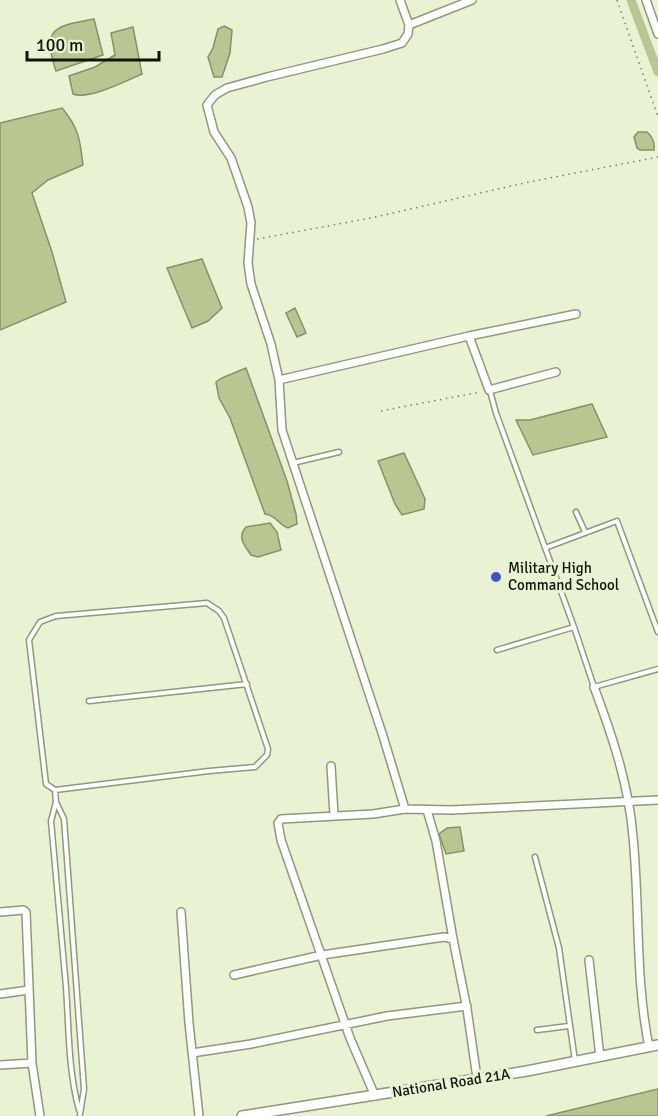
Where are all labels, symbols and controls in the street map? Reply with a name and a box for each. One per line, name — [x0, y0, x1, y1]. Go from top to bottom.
scale bar — [27, 24, 159, 62]
text: 100 m — [36, 34, 83, 56]
place label: Military High Command School — [508, 559, 619, 594]
marker: Military High Command School — [489, 570, 503, 584]
street label: National Road 21A — [391, 1065, 511, 1101]

